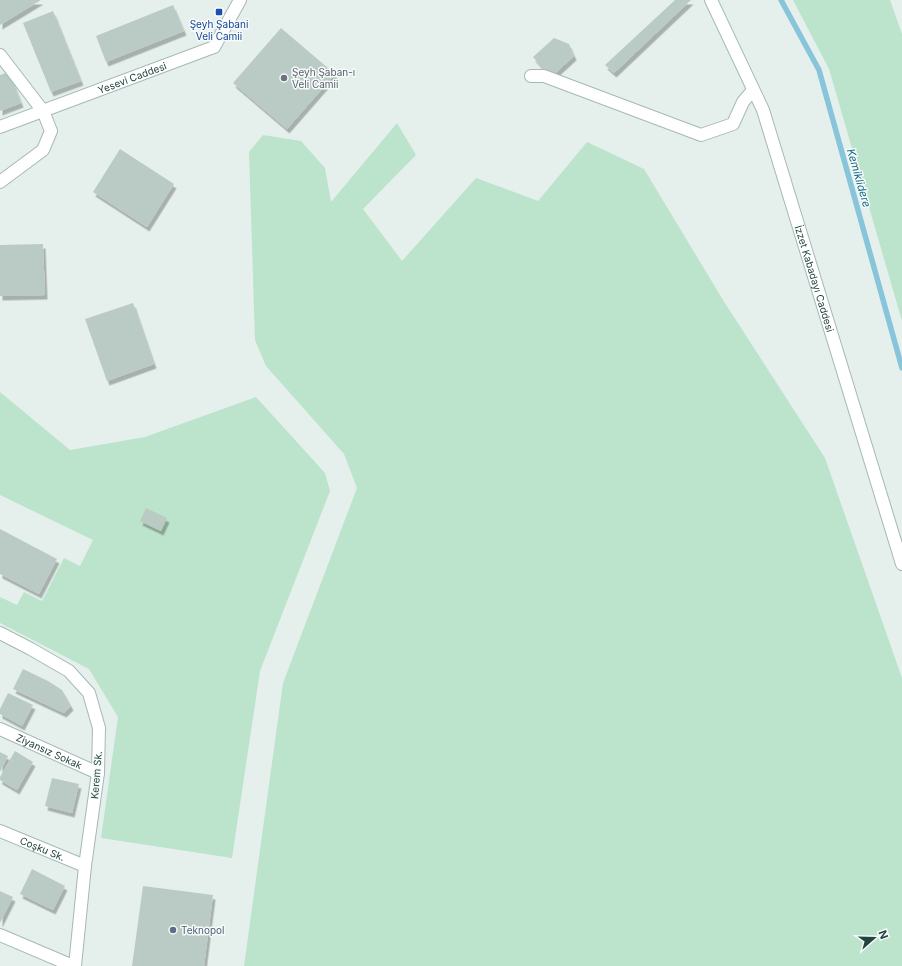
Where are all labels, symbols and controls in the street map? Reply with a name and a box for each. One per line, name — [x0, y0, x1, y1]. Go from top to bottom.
marker: Şeyh Şabani Veli Camii — [214, 7, 224, 17]
place label: Şeyh Şabani Veli Camii — [190, 18, 248, 42]
street label: Yesevi Caddesi — [96, 59, 168, 96]
place label: Şeyh Şaban-ı Veli Camii — [292, 66, 355, 90]
marker: Şeyh Şaban-ı Veli Camii — [279, 73, 289, 83]
water label: Kemiklidere — [844, 147, 874, 209]
street label: İzzet Kabadayı Caddesi — [793, 224, 837, 333]
street label: Ziyansız Sokak — [14, 731, 85, 771]
street label: Kerem Sk. — [88, 750, 104, 799]
street label: Coşku Sk. — [18, 834, 67, 863]
north arrow — [854, 918, 894, 958]
place label: Teknopol — [181, 924, 224, 936]
marker: Teknopol — [168, 925, 178, 935]
text: N — [875, 928, 891, 941]

